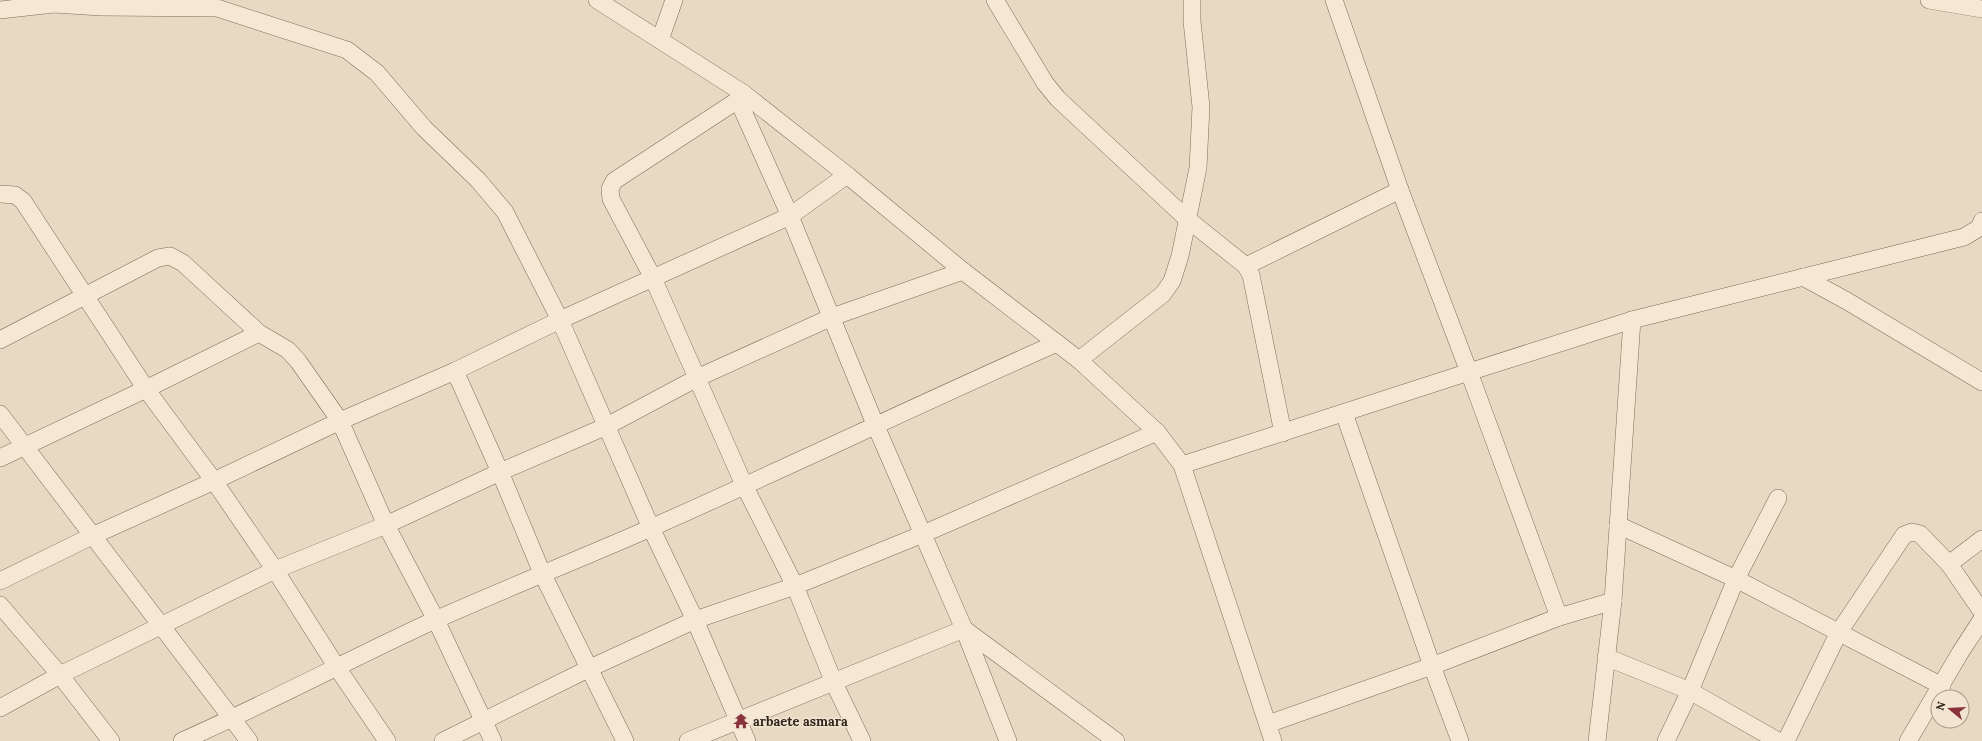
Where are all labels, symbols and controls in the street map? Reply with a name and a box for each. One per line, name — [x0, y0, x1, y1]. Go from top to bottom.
north arrow — [1930, 689, 1970, 729]
text: N — [1933, 699, 1949, 712]
temple icon: arbaete asmara — [732, 712, 750, 730]
place label: arbaete asmara — [753, 713, 848, 730]

